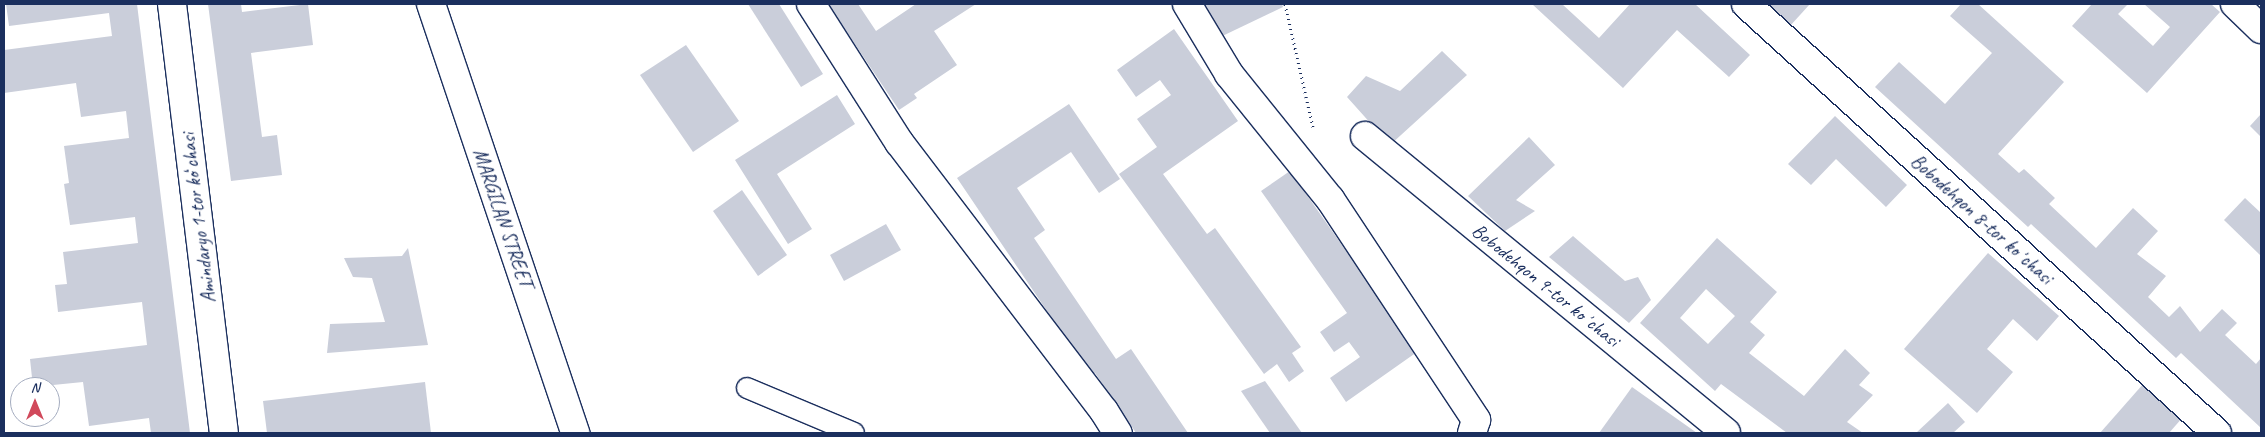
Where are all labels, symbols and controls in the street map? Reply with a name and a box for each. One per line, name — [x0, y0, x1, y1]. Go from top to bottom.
street label: Amindaryo 1-tor koʻchasi — [176, 131, 220, 305]
street label: MARGILAN STREET — [468, 145, 538, 291]
street label: Bobodehqon 8-tor koʼchasi — [1906, 149, 2058, 289]
street label: Bobodehqon 9-tor koʼchasi — [1467, 218, 1625, 352]
north arrow — [10, 377, 60, 427]
text: N — [31, 379, 39, 396]

